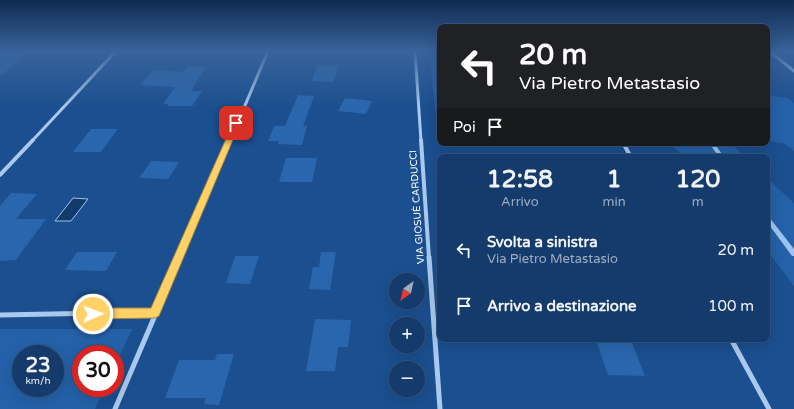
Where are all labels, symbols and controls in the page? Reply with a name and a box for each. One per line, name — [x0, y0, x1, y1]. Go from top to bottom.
text: 20 m — [519, 38, 587, 72]
icon: left — [453, 40, 505, 92]
text: Via Pietro Metastasio — [519, 72, 700, 94]
pin — [219, 106, 253, 140]
icon: arrive — [225, 112, 247, 134]
icon: arrive — [484, 116, 506, 138]
text: Poi — [453, 118, 476, 136]
street label: VIA GIOSUÈ CARDUCCI — [407, 150, 427, 264]
text: 12:58 — [487, 165, 553, 194]
text: 1 — [607, 165, 622, 194]
text: 120 — [675, 165, 720, 194]
text: Arrivo — [501, 194, 539, 210]
text: min — [603, 194, 626, 210]
text: m — [692, 194, 704, 210]
text: Svolta a sinistra — [487, 233, 598, 251]
icon: left — [453, 239, 475, 261]
text: 20 m — [717, 241, 754, 259]
text: Via Pietro Metastasio — [487, 251, 618, 267]
north arrow — [389, 273, 425, 309]
map controls — [389, 273, 425, 397]
position arrow — [72, 293, 114, 335]
icon: arrive — [453, 295, 475, 317]
text: Arrivo a destinazione — [487, 297, 637, 315]
text: 100 m — [708, 297, 754, 315]
button: + — [389, 317, 425, 353]
speed limit sign: 30 — [72, 345, 124, 397]
text: 23 — [25, 354, 51, 378]
button: − — [389, 361, 425, 397]
text: km/h — [25, 375, 51, 387]

